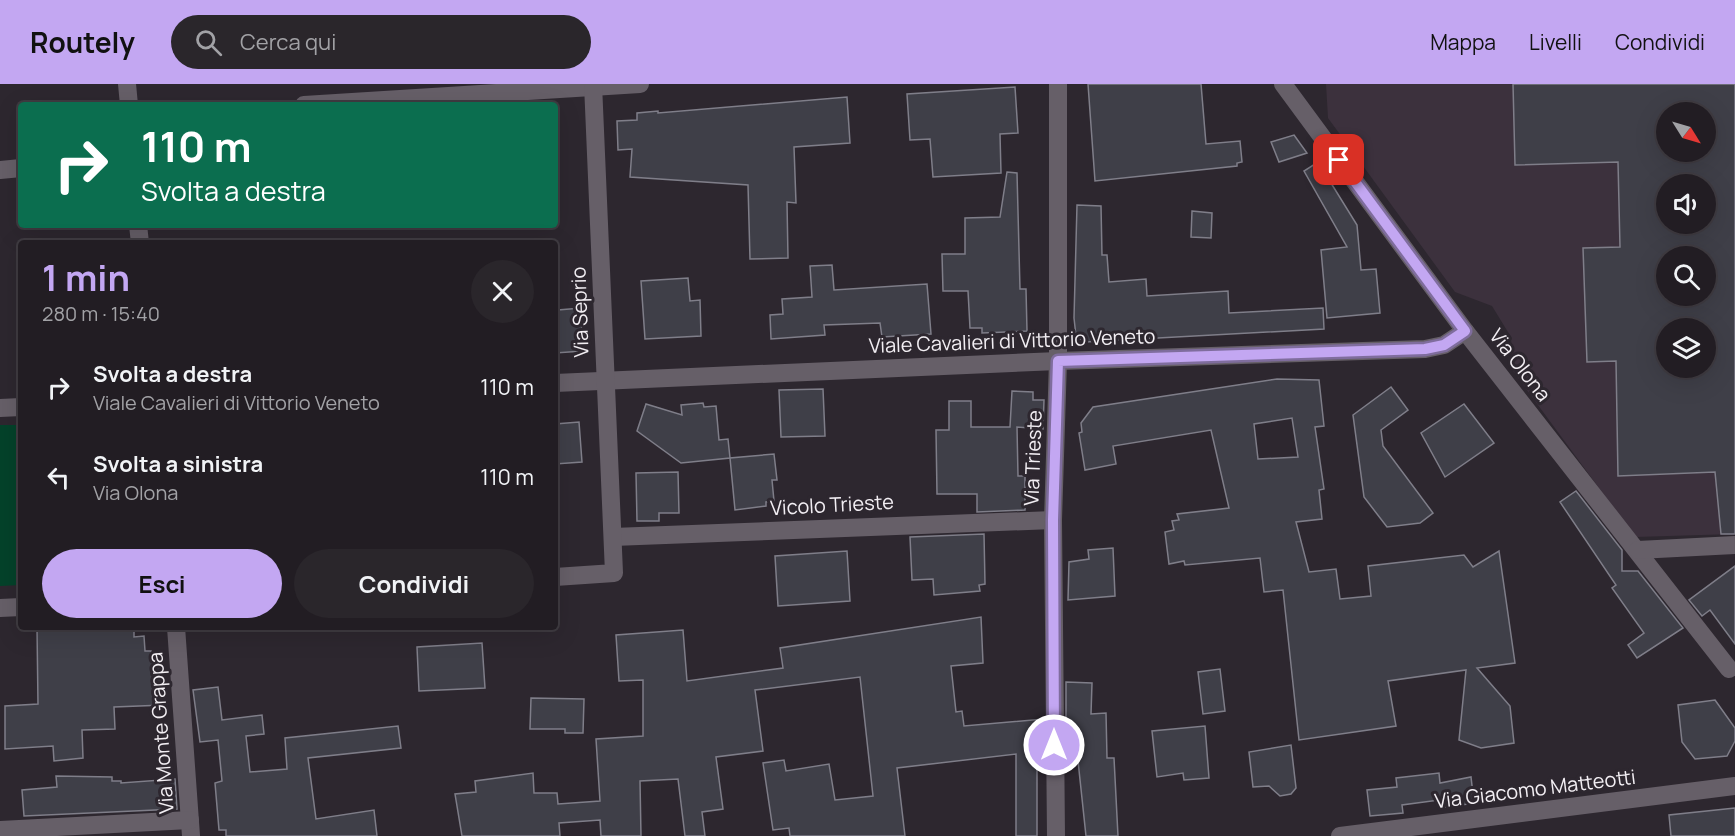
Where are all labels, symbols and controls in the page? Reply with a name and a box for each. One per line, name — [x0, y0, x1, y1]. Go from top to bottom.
search box — [171, 15, 591, 69]
text: Routely — [30, 23, 135, 61]
icon: search — [192, 26, 225, 59]
text: Cerca qui — [240, 27, 336, 57]
text: Mappa — [1430, 28, 1496, 56]
text: Livelli — [1529, 28, 1582, 56]
text: Condividi — [1615, 28, 1705, 56]
north arrow — [1656, 102, 1716, 162]
map controls — [1656, 102, 1716, 378]
text: 110 m — [141, 117, 252, 175]
icon: right — [42, 126, 120, 204]
pin — [1313, 134, 1364, 185]
icon: arrive — [1322, 143, 1355, 176]
text: Svolta a destra — [141, 172, 326, 209]
button: sound — [1656, 174, 1716, 234]
button: search — [1656, 246, 1716, 306]
text: 1 min — [42, 253, 130, 302]
button: close — [471, 260, 534, 323]
street label: Via Seprio — [564, 266, 595, 358]
text: 280 m · 15:40 — [42, 300, 160, 327]
button: layers — [1656, 318, 1716, 378]
street label: Viale Cavalieri di Vittorio Veneto — [868, 322, 1156, 359]
street label: Via Olona — [1483, 323, 1557, 407]
text: Svolta a destra — [93, 359, 252, 389]
icon: right — [42, 371, 75, 404]
text: 110 m — [480, 372, 534, 402]
text: Viale Cavalieri di Vittorio Veneto — [93, 389, 380, 416]
street label: Via Trieste — [1017, 410, 1048, 506]
text: Svolta a sinistra — [93, 449, 263, 479]
icon: left — [42, 461, 75, 494]
text: 110 m — [480, 462, 534, 492]
text: Via Olona — [93, 479, 178, 506]
street label: Vicolo Trieste — [769, 488, 894, 521]
button: Esci — [42, 549, 282, 618]
button: Condividi — [294, 549, 534, 618]
street label: Via Monte Grappa — [141, 651, 180, 815]
position arrow — [1022, 713, 1086, 777]
street label: Via Giacomo Matteotti — [1433, 763, 1637, 814]

